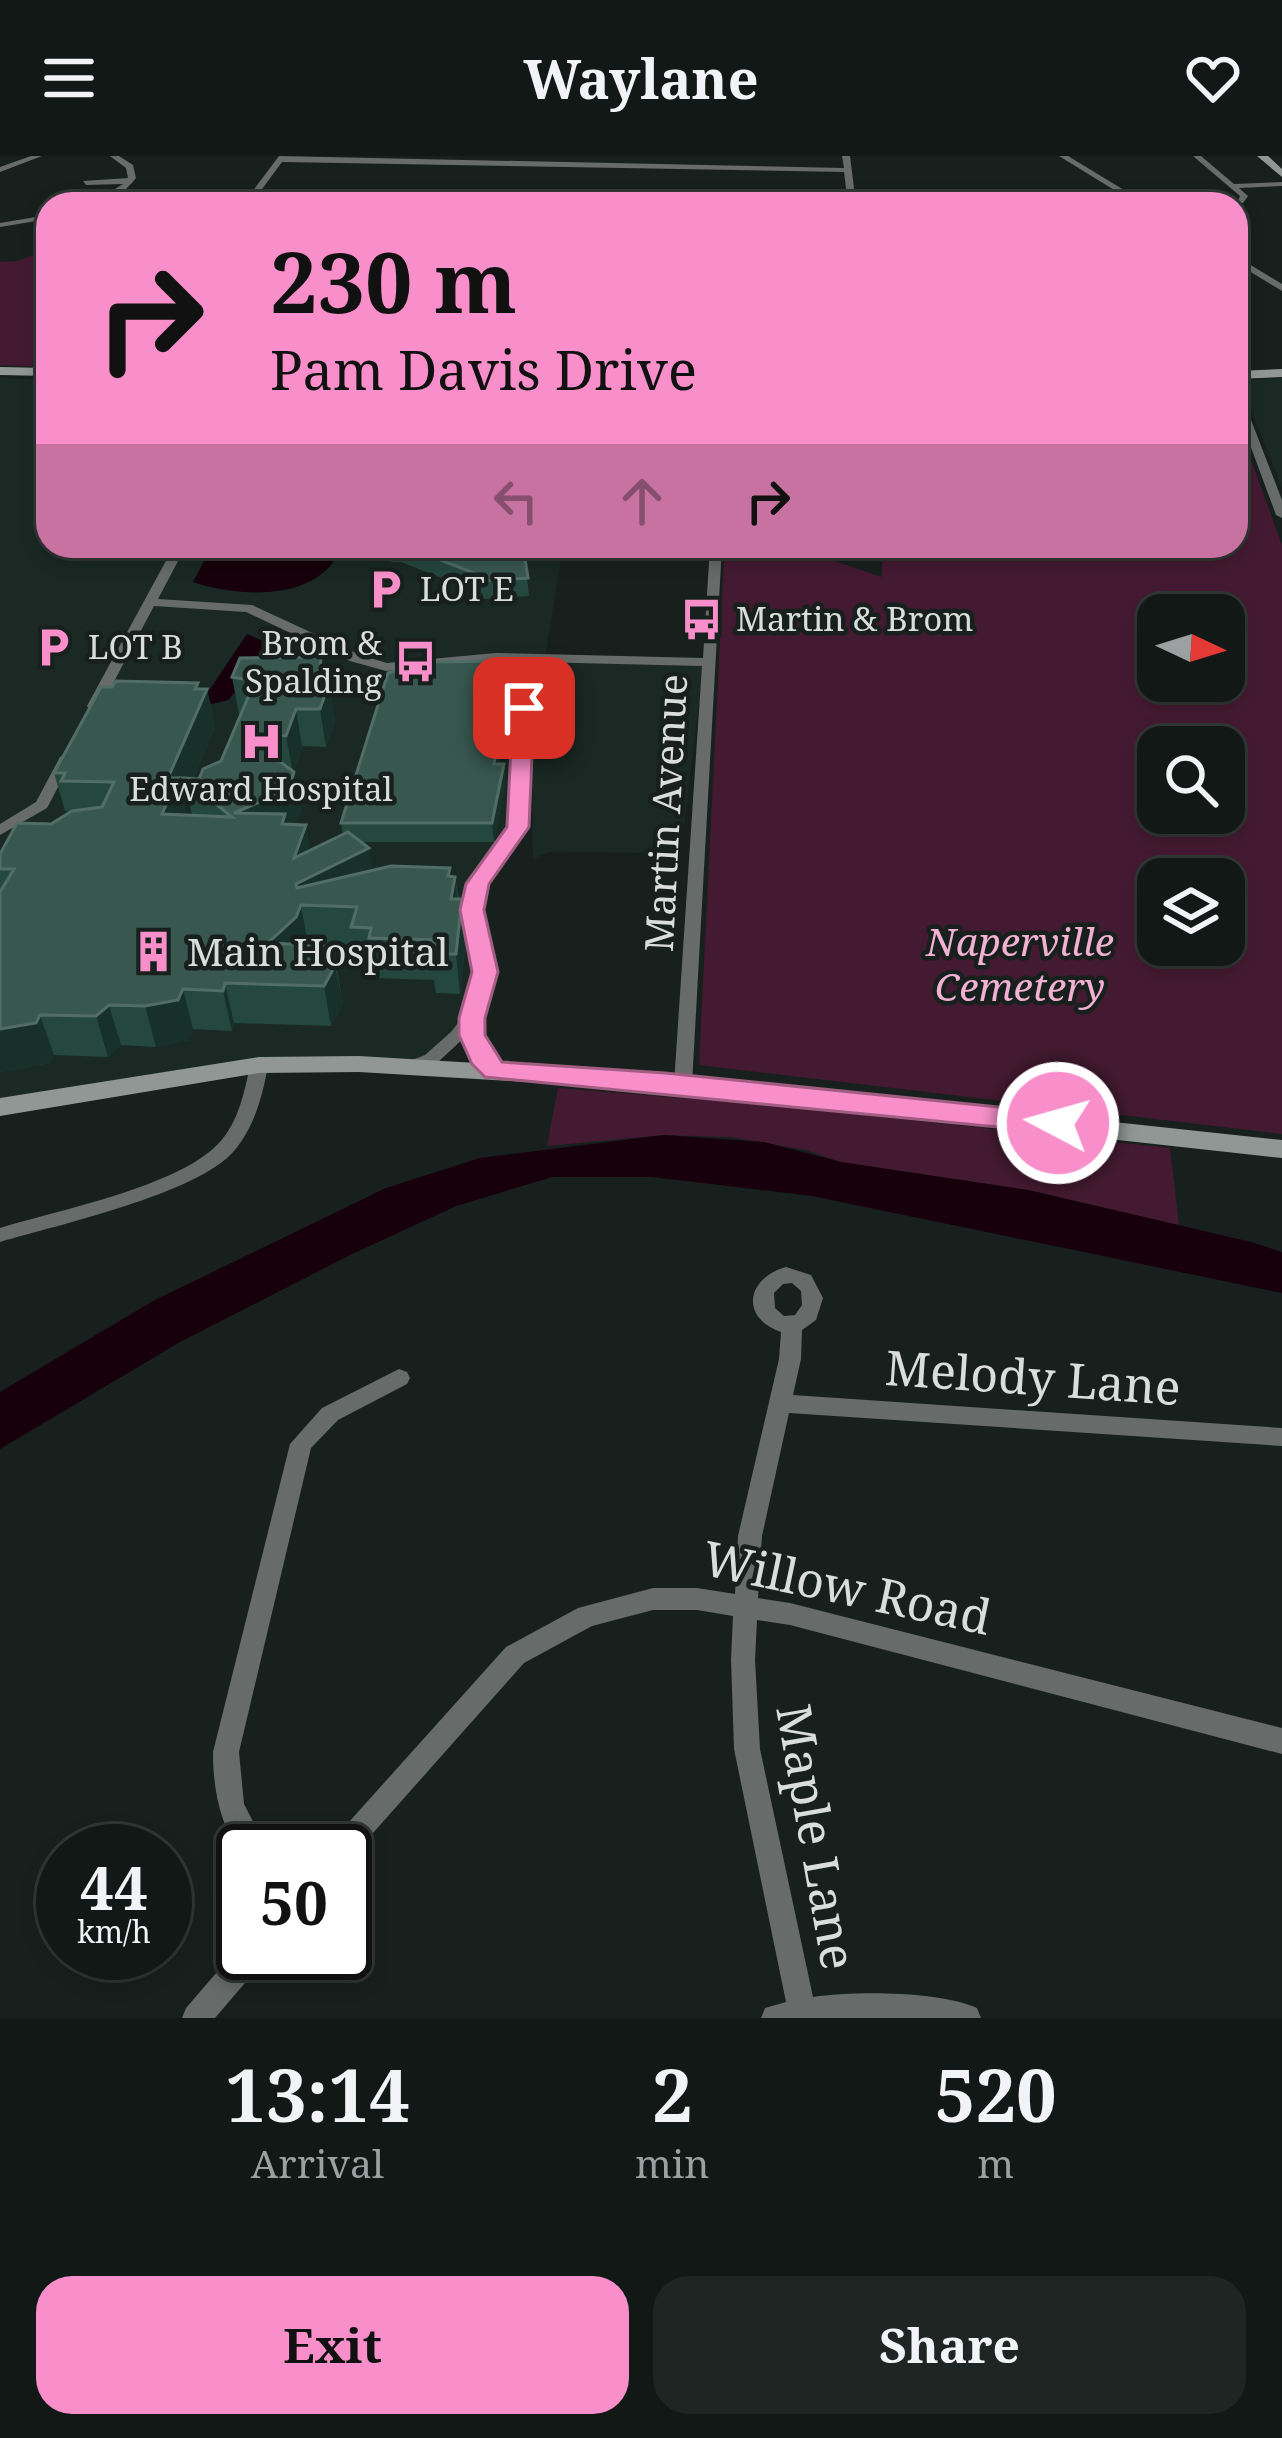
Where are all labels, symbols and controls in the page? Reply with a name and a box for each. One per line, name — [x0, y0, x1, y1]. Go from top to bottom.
text: Waylane — [523, 41, 759, 115]
icon: menu — [36, 45, 102, 111]
icon: heart — [1180, 45, 1246, 111]
text: 230 m — [270, 223, 517, 338]
icon: right — [72, 240, 228, 396]
text: Pam Davis Drive — [270, 332, 697, 406]
icon: left — [483, 468, 549, 534]
icon: ahead — [609, 468, 675, 534]
icon: right — [735, 468, 801, 534]
parking icon: LOT E — [363, 566, 409, 612]
place label: LOT E — [420, 566, 514, 611]
north arrow — [1137, 594, 1245, 702]
map controls — [1137, 594, 1245, 966]
bus stop icon: Martin & Brom — [679, 596, 725, 642]
place label: Martin & Brom — [736, 596, 974, 641]
place label: Brom & Spalding — [245, 620, 383, 703]
parking icon: LOT B — [31, 624, 77, 670]
place label: LOT B — [88, 624, 183, 669]
bus stop icon: Brom & Spalding — [393, 639, 439, 685]
pin — [473, 657, 575, 759]
street label: Martin Avenue — [631, 673, 698, 953]
icon: arrive — [491, 675, 557, 741]
hospital icon: Edward Hospital — [238, 718, 284, 764]
button: search — [1137, 726, 1245, 834]
place label: Edward Hospital — [129, 766, 393, 811]
button: layers — [1137, 858, 1245, 966]
park label: Naperville Cemetery — [925, 914, 1114, 1012]
place label: Main Hospital — [187, 924, 449, 977]
building icon: Main Hospital — [130, 929, 176, 975]
position arrow — [995, 1060, 1121, 1186]
street label: Melody Lane — [883, 1334, 1183, 1419]
street label: Willow Road — [697, 1524, 997, 1649]
street label: Maple Lane — [762, 1699, 873, 1974]
speed limit sign: 50 — [216, 1824, 372, 1980]
text: 44 — [80, 1846, 148, 1928]
text: km/h — [77, 1911, 151, 1952]
text: 13:14 — [225, 2045, 410, 2143]
text: 2 — [652, 2045, 693, 2143]
text: 520 — [935, 2045, 1057, 2143]
text: Arrival — [251, 2136, 384, 2189]
text: min — [635, 2136, 710, 2189]
text: m — [977, 2136, 1014, 2189]
button: Exit — [36, 2276, 629, 2414]
button: Share — [653, 2276, 1246, 2414]

